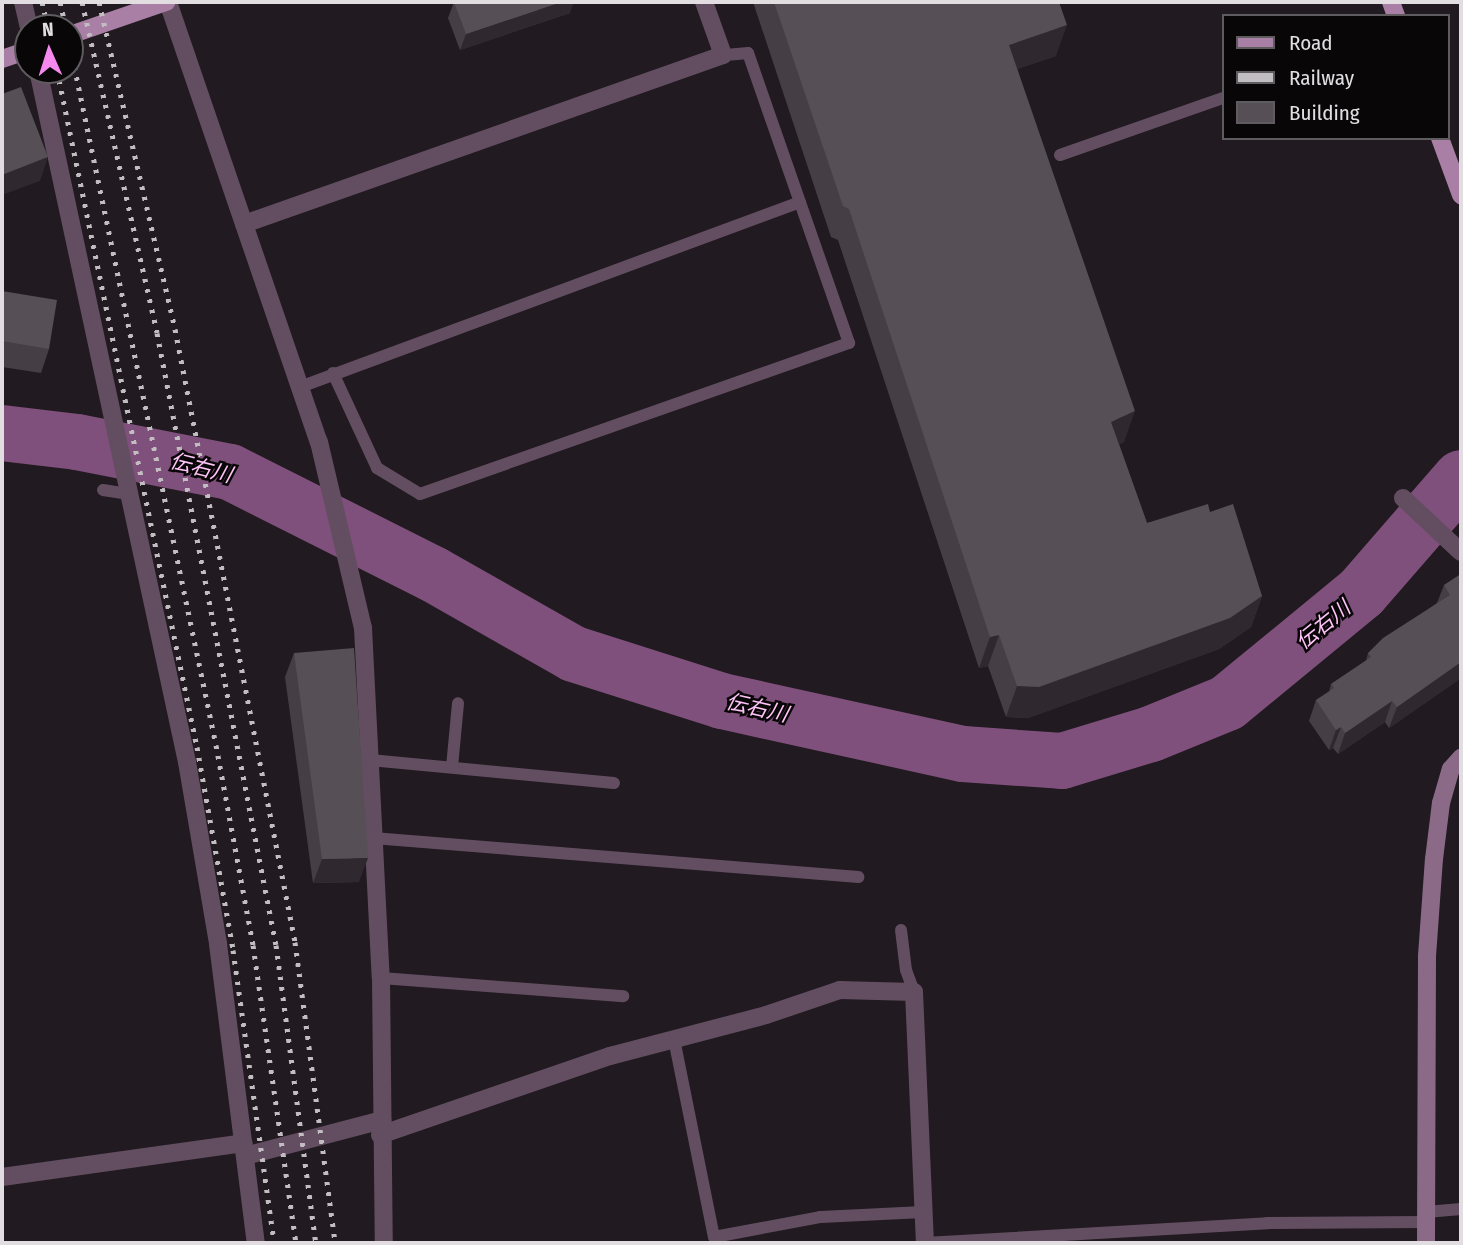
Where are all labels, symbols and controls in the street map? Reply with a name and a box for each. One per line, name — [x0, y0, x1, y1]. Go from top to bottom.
north arrow — [14, 14, 84, 84]
legend — [1222, 14, 1449, 140]
text: N — [42, 18, 54, 41]
text: Road — [1289, 30, 1333, 56]
text: Railway — [1289, 65, 1354, 91]
text: Building — [1289, 100, 1360, 126]
water label: 伝右川 — [167, 448, 235, 488]
water label: 伝右川 — [1291, 595, 1355, 655]
water label: 伝右川 — [723, 689, 791, 727]

